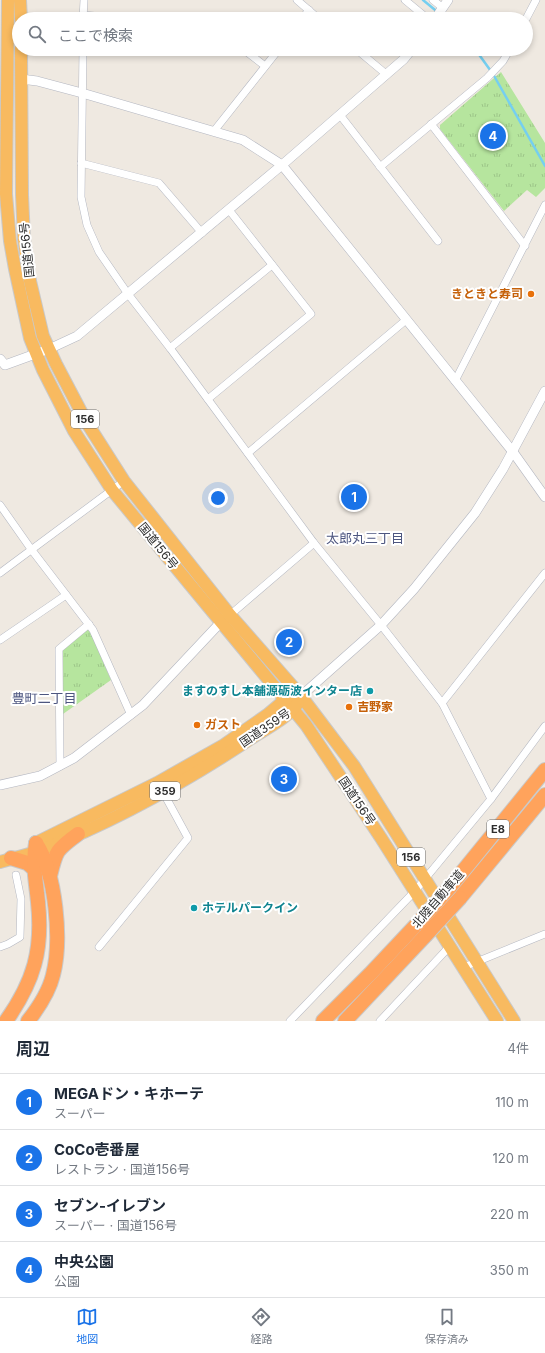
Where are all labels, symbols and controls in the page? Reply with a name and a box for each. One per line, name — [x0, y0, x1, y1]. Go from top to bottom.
search box — [12, 12, 533, 56]
icon: search — [26, 23, 48, 45]
text: ここで検索 — [58, 26, 133, 45]
pin: 4 — [480, 121, 506, 151]
street label: 国道156号 — [16, 222, 37, 278]
place label: きときと寿司 — [451, 286, 523, 301]
marker: きときと寿司 — [526, 289, 536, 299]
road number: 156 — [71, 410, 99, 428]
pin: 1 — [341, 482, 367, 512]
your location — [208, 488, 228, 508]
street label: 国道156号 — [135, 519, 182, 572]
district label: 太郎丸三丁目 — [326, 530, 404, 546]
pin: 2 — [276, 627, 302, 657]
place label: ますのすし本舗源砺波インター店 — [182, 683, 362, 698]
marker: ますのすし本舗源砺波インター店 — [365, 686, 375, 696]
district label: 豊町二丁目 — [11, 690, 77, 706]
place label: 吉野家 — [357, 699, 393, 714]
marker: 吉野家 — [344, 702, 354, 712]
street label: 国道359号 — [236, 705, 293, 750]
place label: ガスト — [205, 717, 241, 732]
marker: ガスト — [192, 720, 202, 730]
pin: 3 — [271, 764, 297, 794]
street label: 国道156号 — [336, 773, 379, 828]
road number: 359 — [150, 782, 180, 800]
road number: E8 — [487, 820, 509, 838]
road number: 156 — [397, 848, 425, 866]
street label: 北陸自動車道 — [408, 867, 467, 931]
place label: ホテルパークイン — [202, 900, 298, 915]
marker: ホテルパークイン — [189, 903, 199, 913]
text: 周辺 — [16, 1039, 50, 1059]
text: 4件 — [508, 1040, 529, 1056]
text: MEGAドン・キホーテ — [54, 1084, 204, 1103]
text: 1 — [26, 1094, 32, 1110]
text: 110 m — [495, 1094, 529, 1110]
text: スーパー — [54, 1105, 106, 1121]
text: CoCo壱番屋 — [54, 1140, 140, 1159]
text: 2 — [25, 1150, 33, 1166]
text: 120 m — [493, 1150, 529, 1166]
text: レストラン · 国道156号 — [54, 1161, 190, 1177]
text: セブン-イレブン — [54, 1196, 166, 1215]
text: 3 — [25, 1206, 33, 1222]
text: 220 m — [490, 1206, 529, 1222]
text: スーパー · 国道156号 — [54, 1217, 177, 1233]
text: 中央公園 — [54, 1252, 114, 1271]
text: 4 — [25, 1262, 33, 1278]
text: 350 m — [490, 1262, 529, 1278]
text: 公園 — [54, 1273, 80, 1289]
tab: 地図 — [76, 1306, 98, 1346]
tab: 経路 — [250, 1306, 272, 1346]
tab: 保存済み — [425, 1306, 469, 1346]

